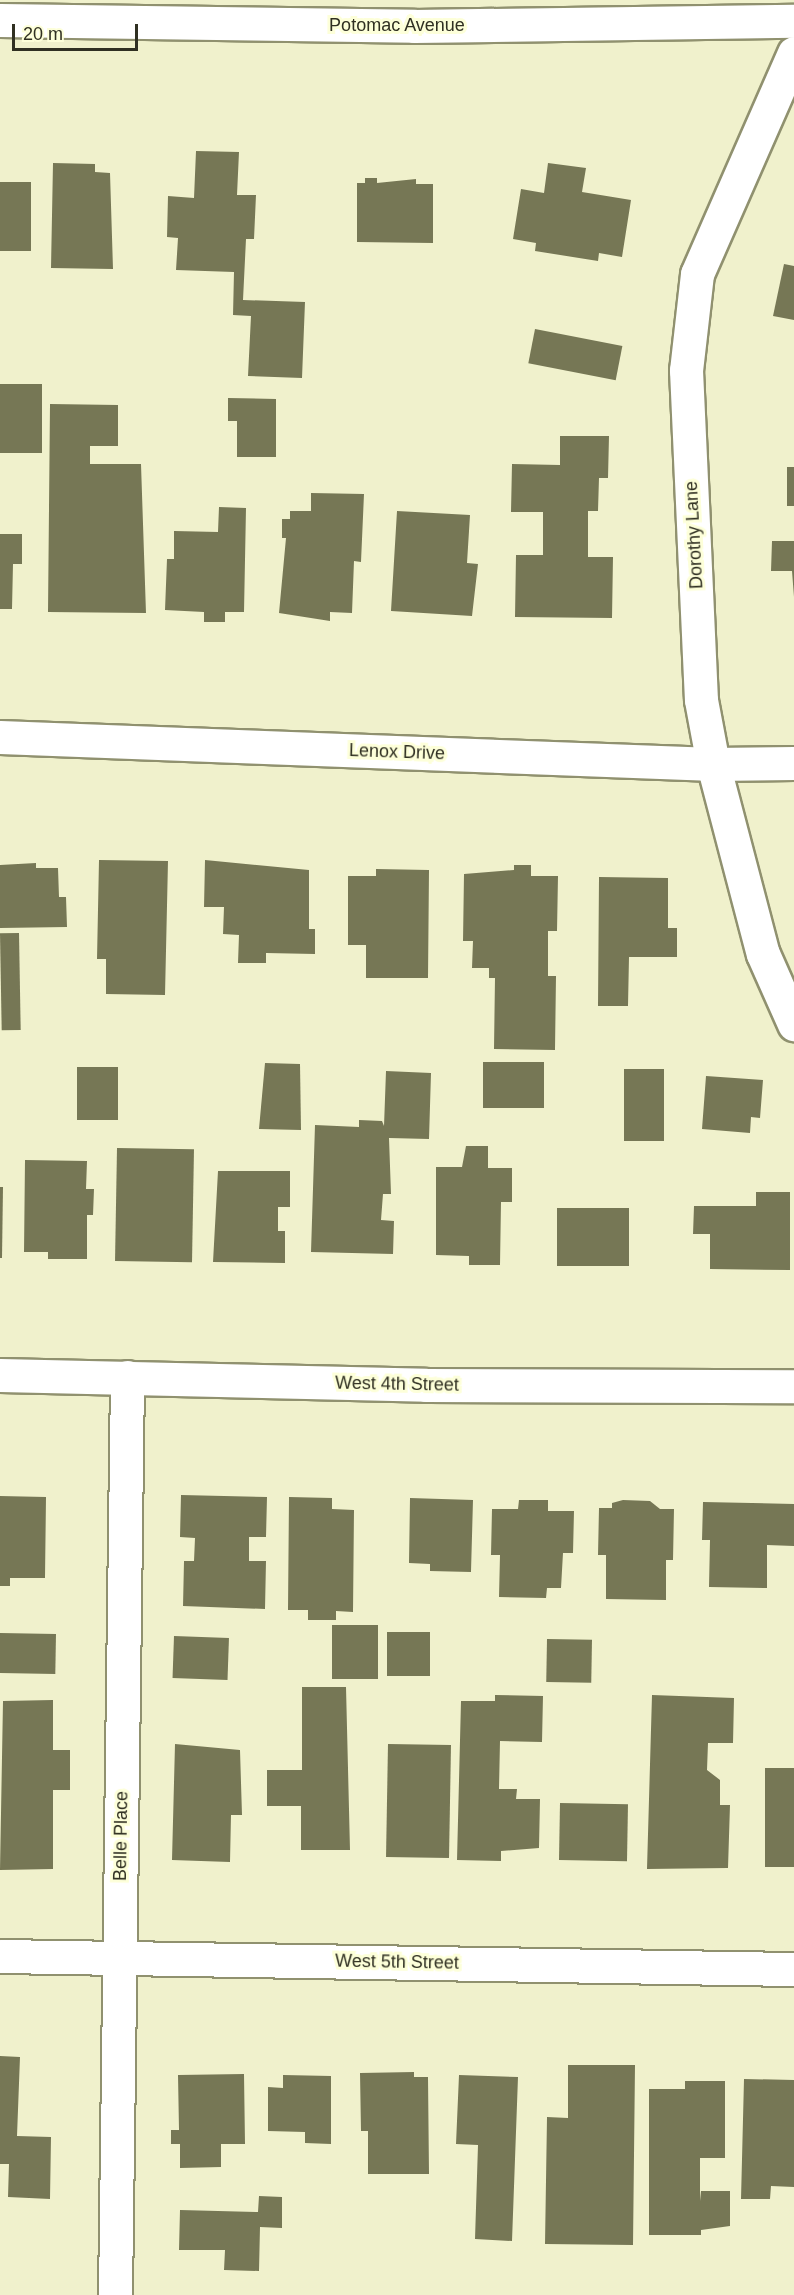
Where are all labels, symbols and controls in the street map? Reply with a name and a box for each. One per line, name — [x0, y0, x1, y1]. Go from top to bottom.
scale bar — [15, 12, 141, 50]
street label: Potomac Avenue — [329, 14, 465, 36]
text: 20 m — [23, 24, 63, 44]
street label: Dorothy Lane — [680, 480, 708, 590]
street label: Lenox Drive — [349, 740, 445, 764]
street label: West 4th Street — [335, 1372, 459, 1396]
street label: Belle Place — [109, 1791, 133, 1881]
street label: West 5th Street — [335, 1950, 459, 1974]

